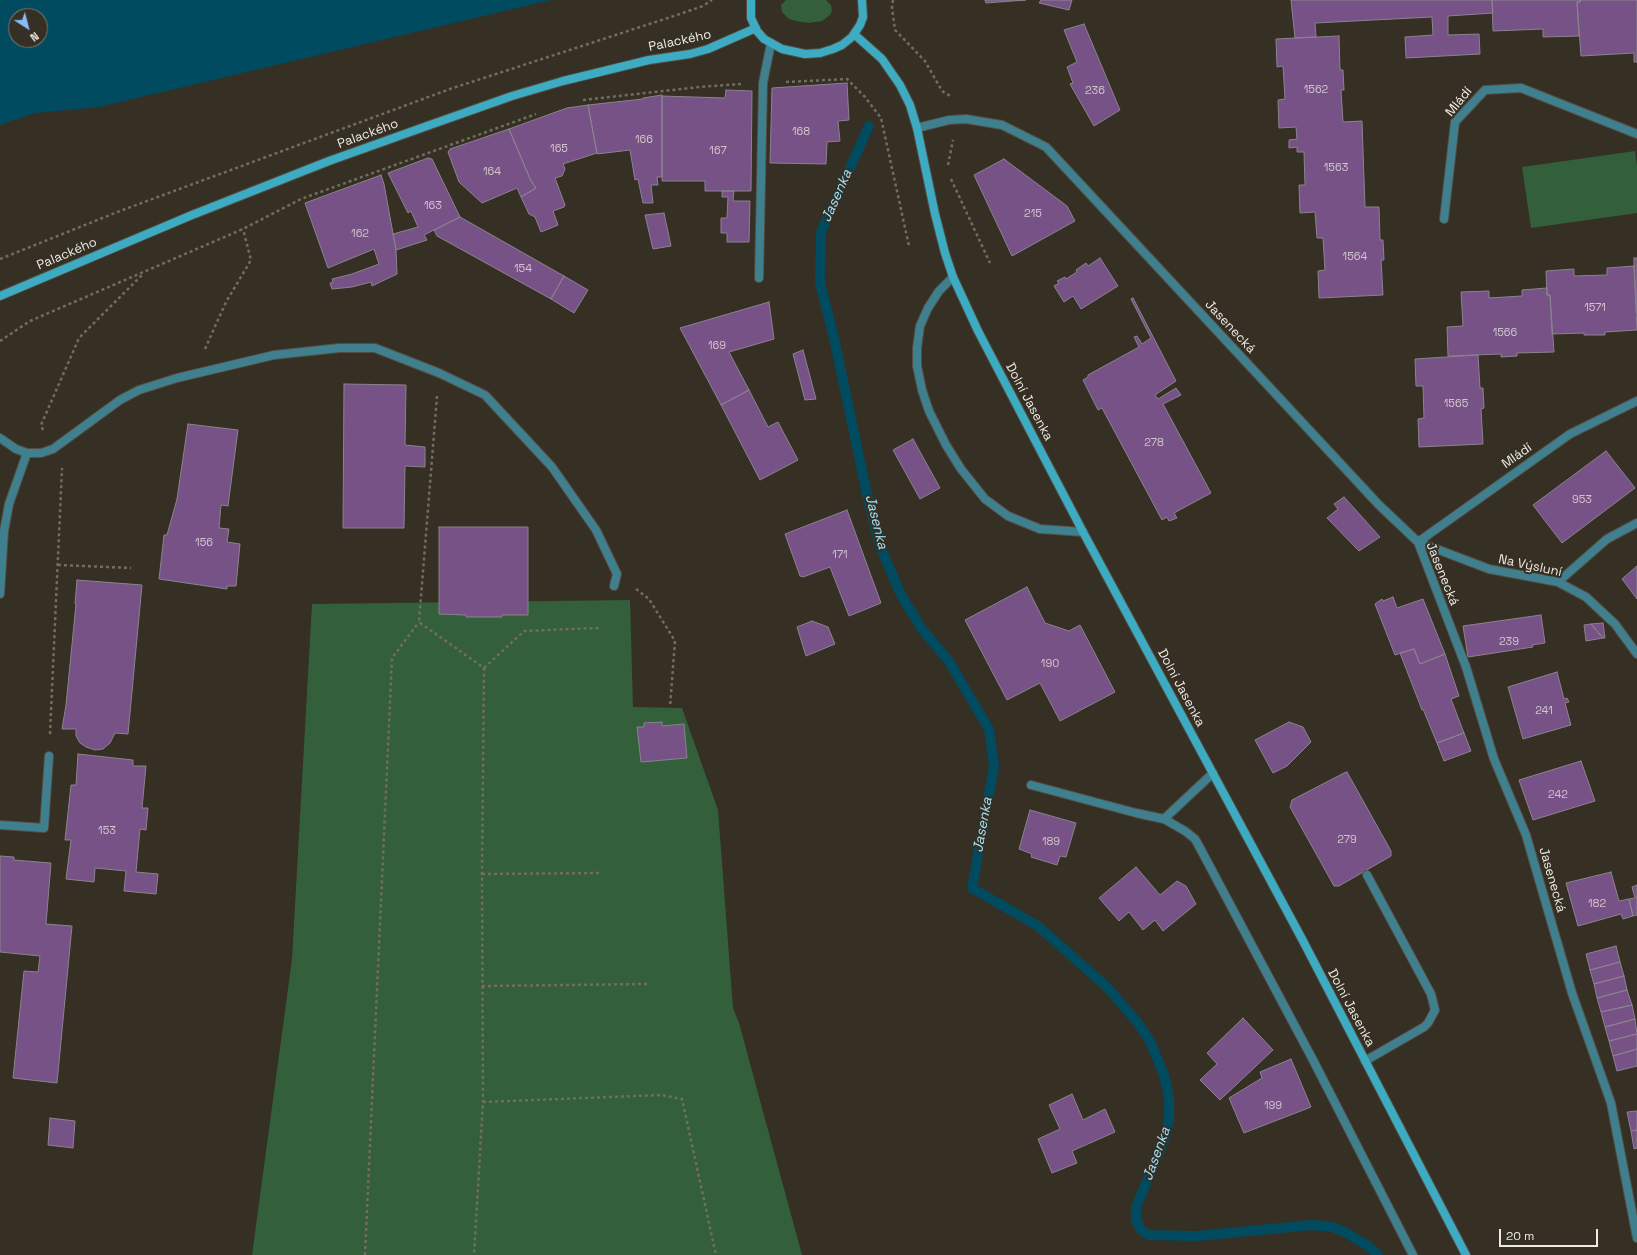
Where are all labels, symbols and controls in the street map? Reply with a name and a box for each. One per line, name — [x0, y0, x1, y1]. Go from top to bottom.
north arrow — [8, 8, 48, 48]
street label: Palackého — [647, 27, 713, 55]
text: N — [27, 29, 42, 45]
house number: 1562 — [1304, 83, 1328, 97]
house number: 236 — [1085, 84, 1105, 98]
street label: Mládí — [1442, 84, 1476, 120]
street label: Palackého — [335, 116, 401, 152]
house number: 168 — [792, 125, 810, 139]
house number: 166 — [635, 133, 653, 147]
house number: 165 — [550, 142, 568, 156]
house number: 167 — [709, 144, 727, 158]
house number: 1563 — [1324, 161, 1348, 175]
house number: 164 — [483, 165, 501, 179]
water label: Jasenka — [818, 167, 856, 225]
house number: 163 — [424, 199, 442, 213]
house number: 215 — [1024, 207, 1042, 221]
house number: 162 — [351, 227, 369, 241]
street label: Palackého — [35, 234, 99, 274]
house number: 1564 — [1343, 250, 1367, 264]
house number: 154 — [514, 262, 532, 276]
street label: Jasenecká — [1201, 297, 1259, 357]
house number: 1571 — [1584, 301, 1606, 315]
house number: 1566 — [1493, 326, 1517, 340]
house number: 169 — [708, 339, 726, 353]
street label: Dolní Jasenka — [1002, 360, 1056, 444]
house number: 1565 — [1444, 397, 1468, 411]
house number: 278 — [1144, 436, 1164, 450]
street label: Mládí — [1499, 440, 1535, 472]
water label: Jasenka — [861, 493, 891, 551]
house number: 953 — [1572, 493, 1592, 507]
house number: 156 — [195, 536, 213, 550]
street label: Jasenecká — [1422, 540, 1462, 608]
house number: 171 — [832, 548, 848, 562]
street label: Na Výsluní — [1497, 552, 1563, 580]
house number: 239 — [1499, 635, 1519, 649]
street label: Dolní Jasenka — [1154, 646, 1208, 730]
house number: 190 — [1041, 657, 1059, 671]
house number: 241 — [1535, 704, 1553, 718]
house number: 242 — [1548, 788, 1568, 802]
water label: Jasenka — [970, 796, 996, 854]
house number: 153 — [98, 824, 116, 838]
house number: 279 — [1337, 833, 1357, 847]
house number: 189 — [1042, 835, 1060, 849]
street label: Jasenecká — [1535, 846, 1569, 914]
house number: 182 — [1588, 897, 1606, 911]
street label: Dolní Jasenka — [1324, 966, 1378, 1050]
house number: 199 — [1264, 1099, 1282, 1113]
water label: Jasenka — [1140, 1125, 1174, 1183]
scale bar — [1501, 1221, 1600, 1247]
text: 20 m — [1506, 1228, 1534, 1244]

